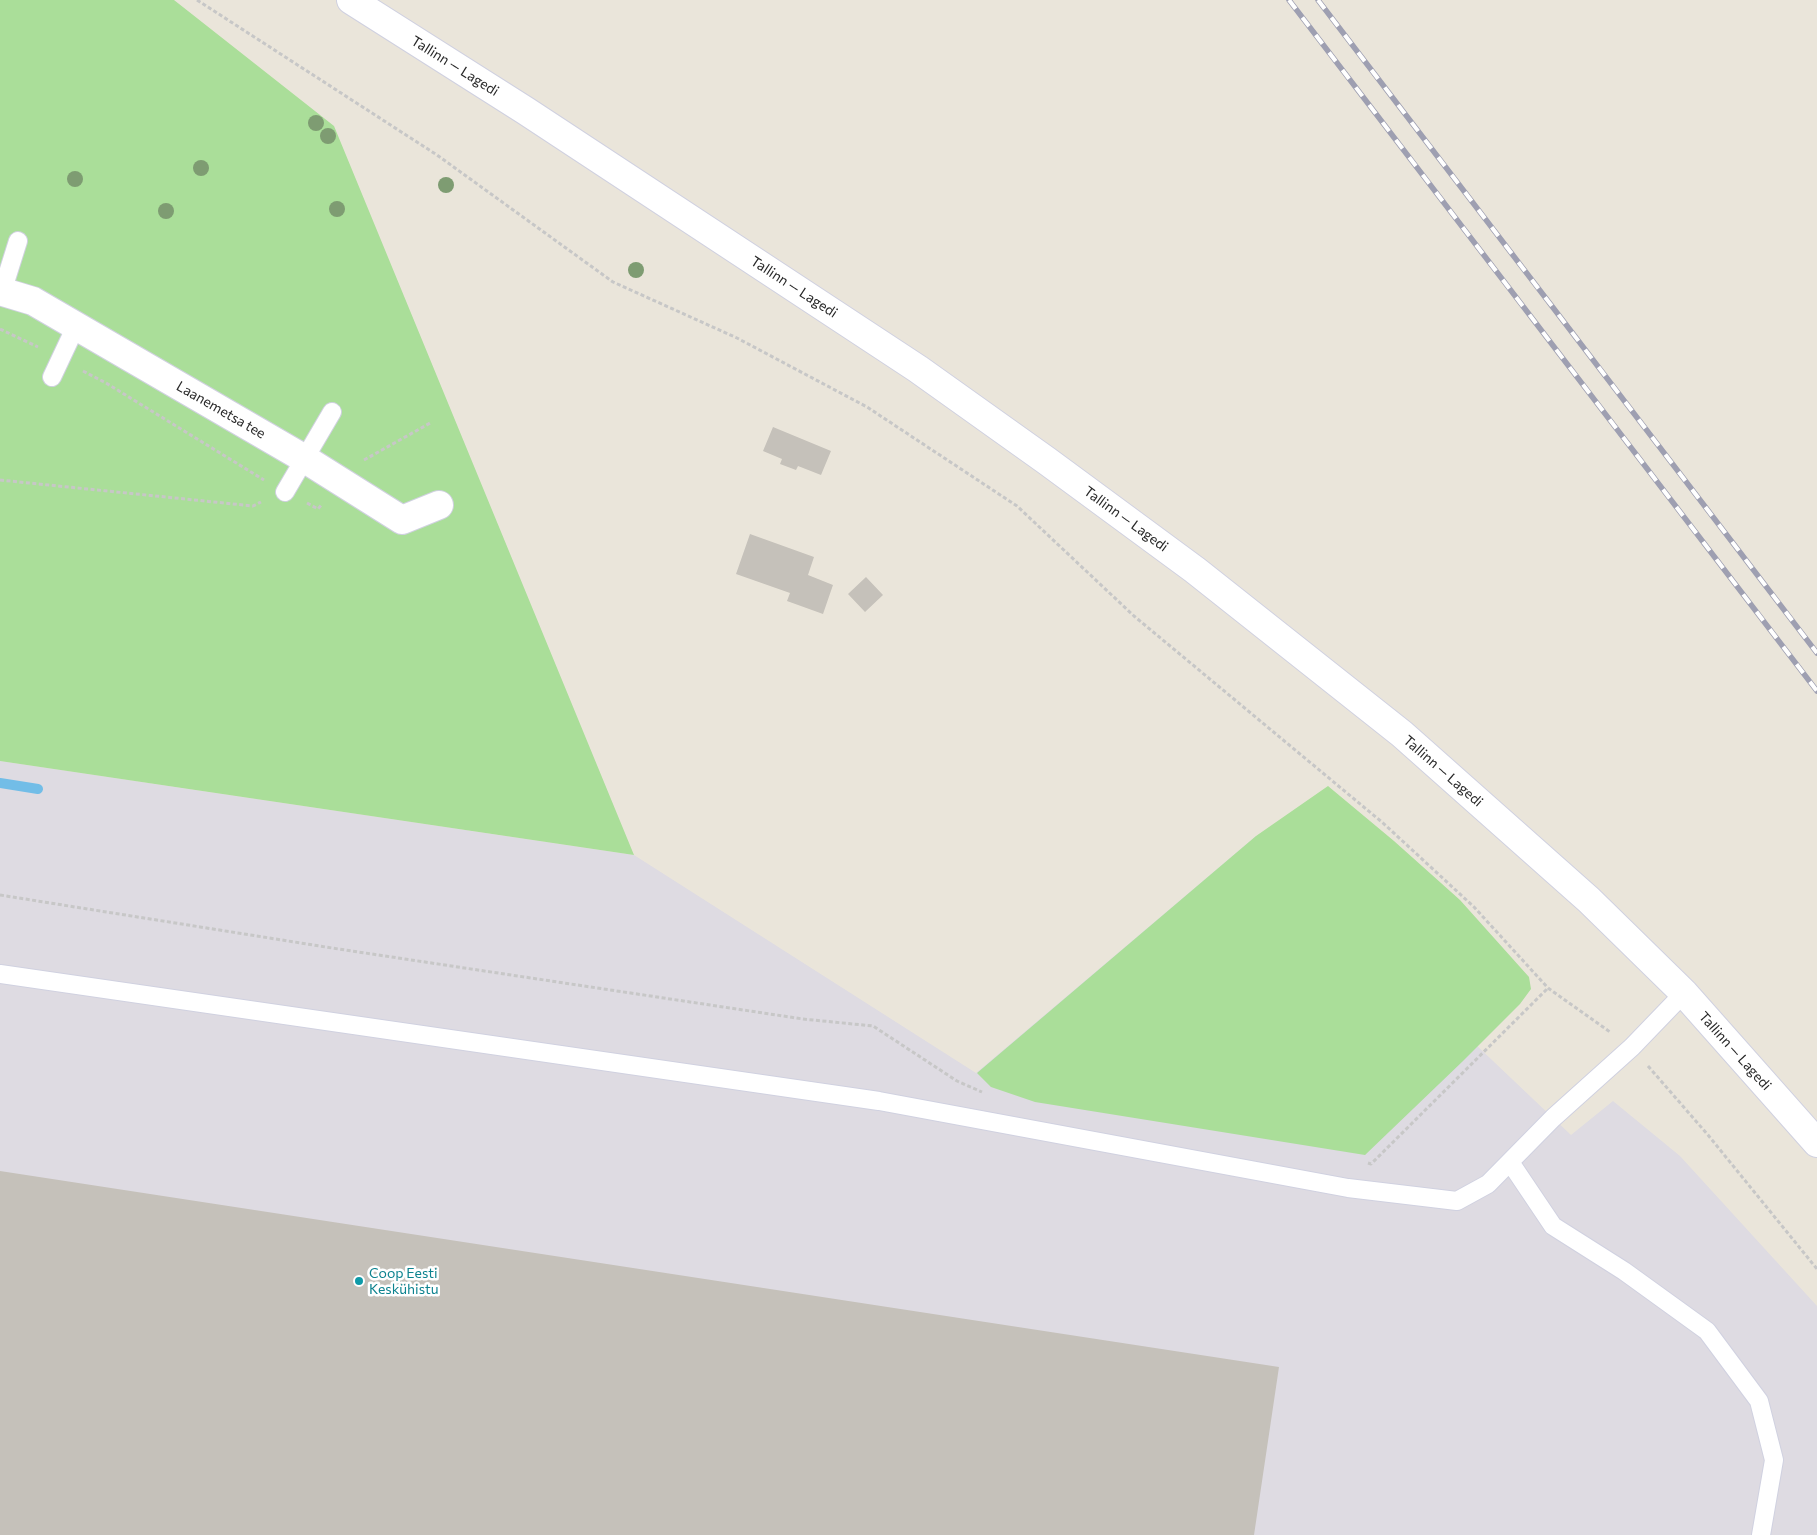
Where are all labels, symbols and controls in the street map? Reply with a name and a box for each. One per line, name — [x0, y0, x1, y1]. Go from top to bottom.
street label: Tallinn — Lagedi — [408, 32, 502, 100]
street label: Tallinn — Lagedi — [747, 253, 841, 321]
street label: Laanemetsa tee — [173, 378, 269, 442]
street label: Tallinn — Lagedi — [1081, 483, 1171, 555]
street label: Tallinn — Lagedi — [1400, 732, 1486, 810]
street label: Tallinn — Lagedi — [1695, 1008, 1775, 1094]
place label: Coop Eesti Keskühistu — [369, 1265, 439, 1298]
marker: Coop Eesti Keskühistu — [353, 1275, 365, 1287]

